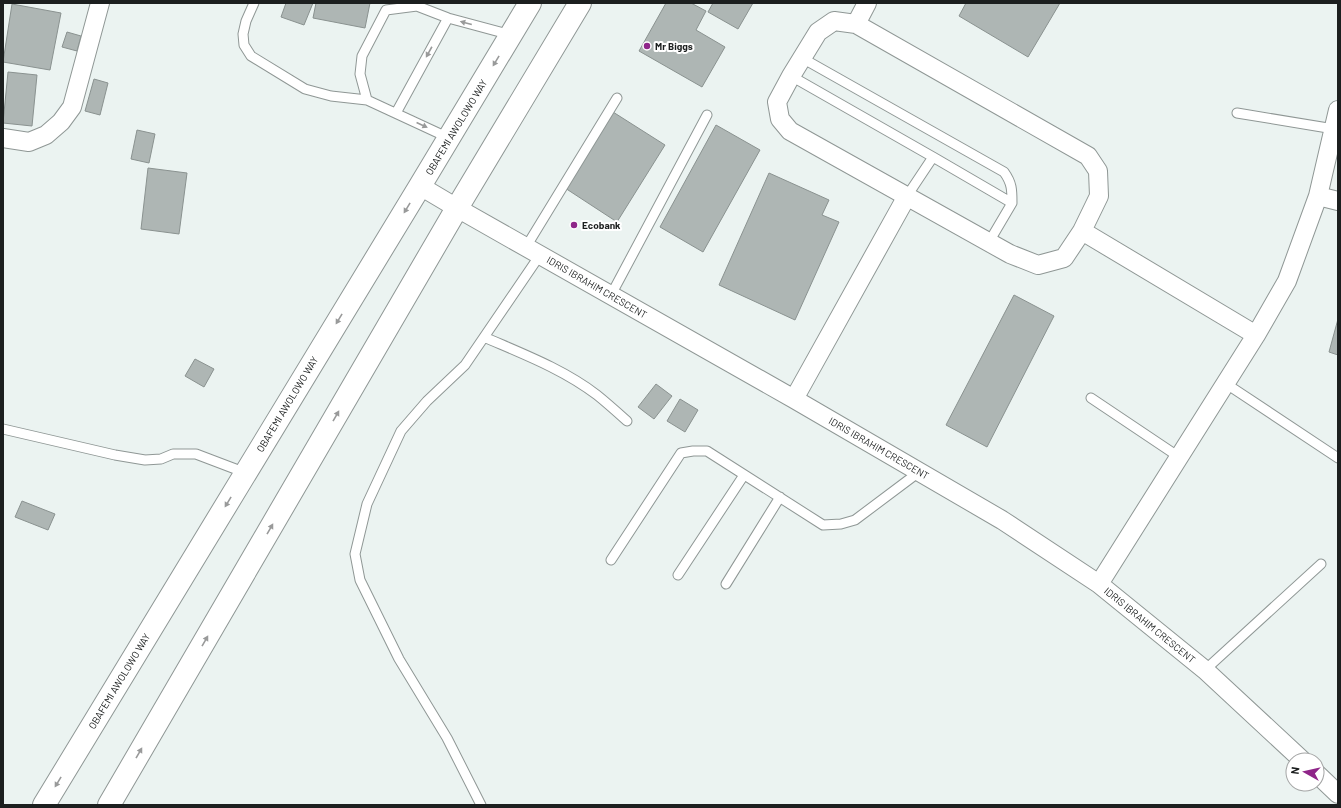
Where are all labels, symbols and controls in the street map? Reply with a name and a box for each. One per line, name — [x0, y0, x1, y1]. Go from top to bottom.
one-way arrow — [460, 20, 472, 26]
place label: Mr Biggs — [655, 40, 693, 52]
marker: Mr Biggs — [642, 41, 652, 51]
one-way arrow — [426, 46, 433, 58]
one-way arrow — [492, 55, 499, 67]
street label: OBAFEMI AWOLOWO WAY — [423, 77, 490, 177]
one-way arrow — [417, 122, 428, 128]
one-way arrow — [403, 202, 410, 214]
place label: Ecobank — [582, 219, 621, 231]
marker: Ecobank — [569, 220, 579, 230]
street label: IDRIS IBRAHIM CRESCENT — [545, 253, 649, 321]
one-way arrow — [336, 313, 343, 325]
street label: OBAFEMI AWOLOWO WAY — [254, 354, 321, 454]
one-way arrow — [332, 410, 339, 422]
street label: IDRIS IBRAHIM CRESCENT — [827, 414, 931, 482]
one-way arrow — [224, 497, 232, 507]
one-way arrow — [267, 523, 274, 535]
street label: IDRIS IBRAHIM CRESCENT — [1102, 585, 1198, 666]
street label: OBAFEMI AWOLOWO WAY — [86, 631, 153, 731]
one-way arrow — [201, 635, 208, 647]
one-way arrow — [136, 747, 143, 759]
north arrow — [1285, 752, 1325, 792]
text: N — [1288, 766, 1302, 775]
one-way arrow — [54, 776, 61, 788]

